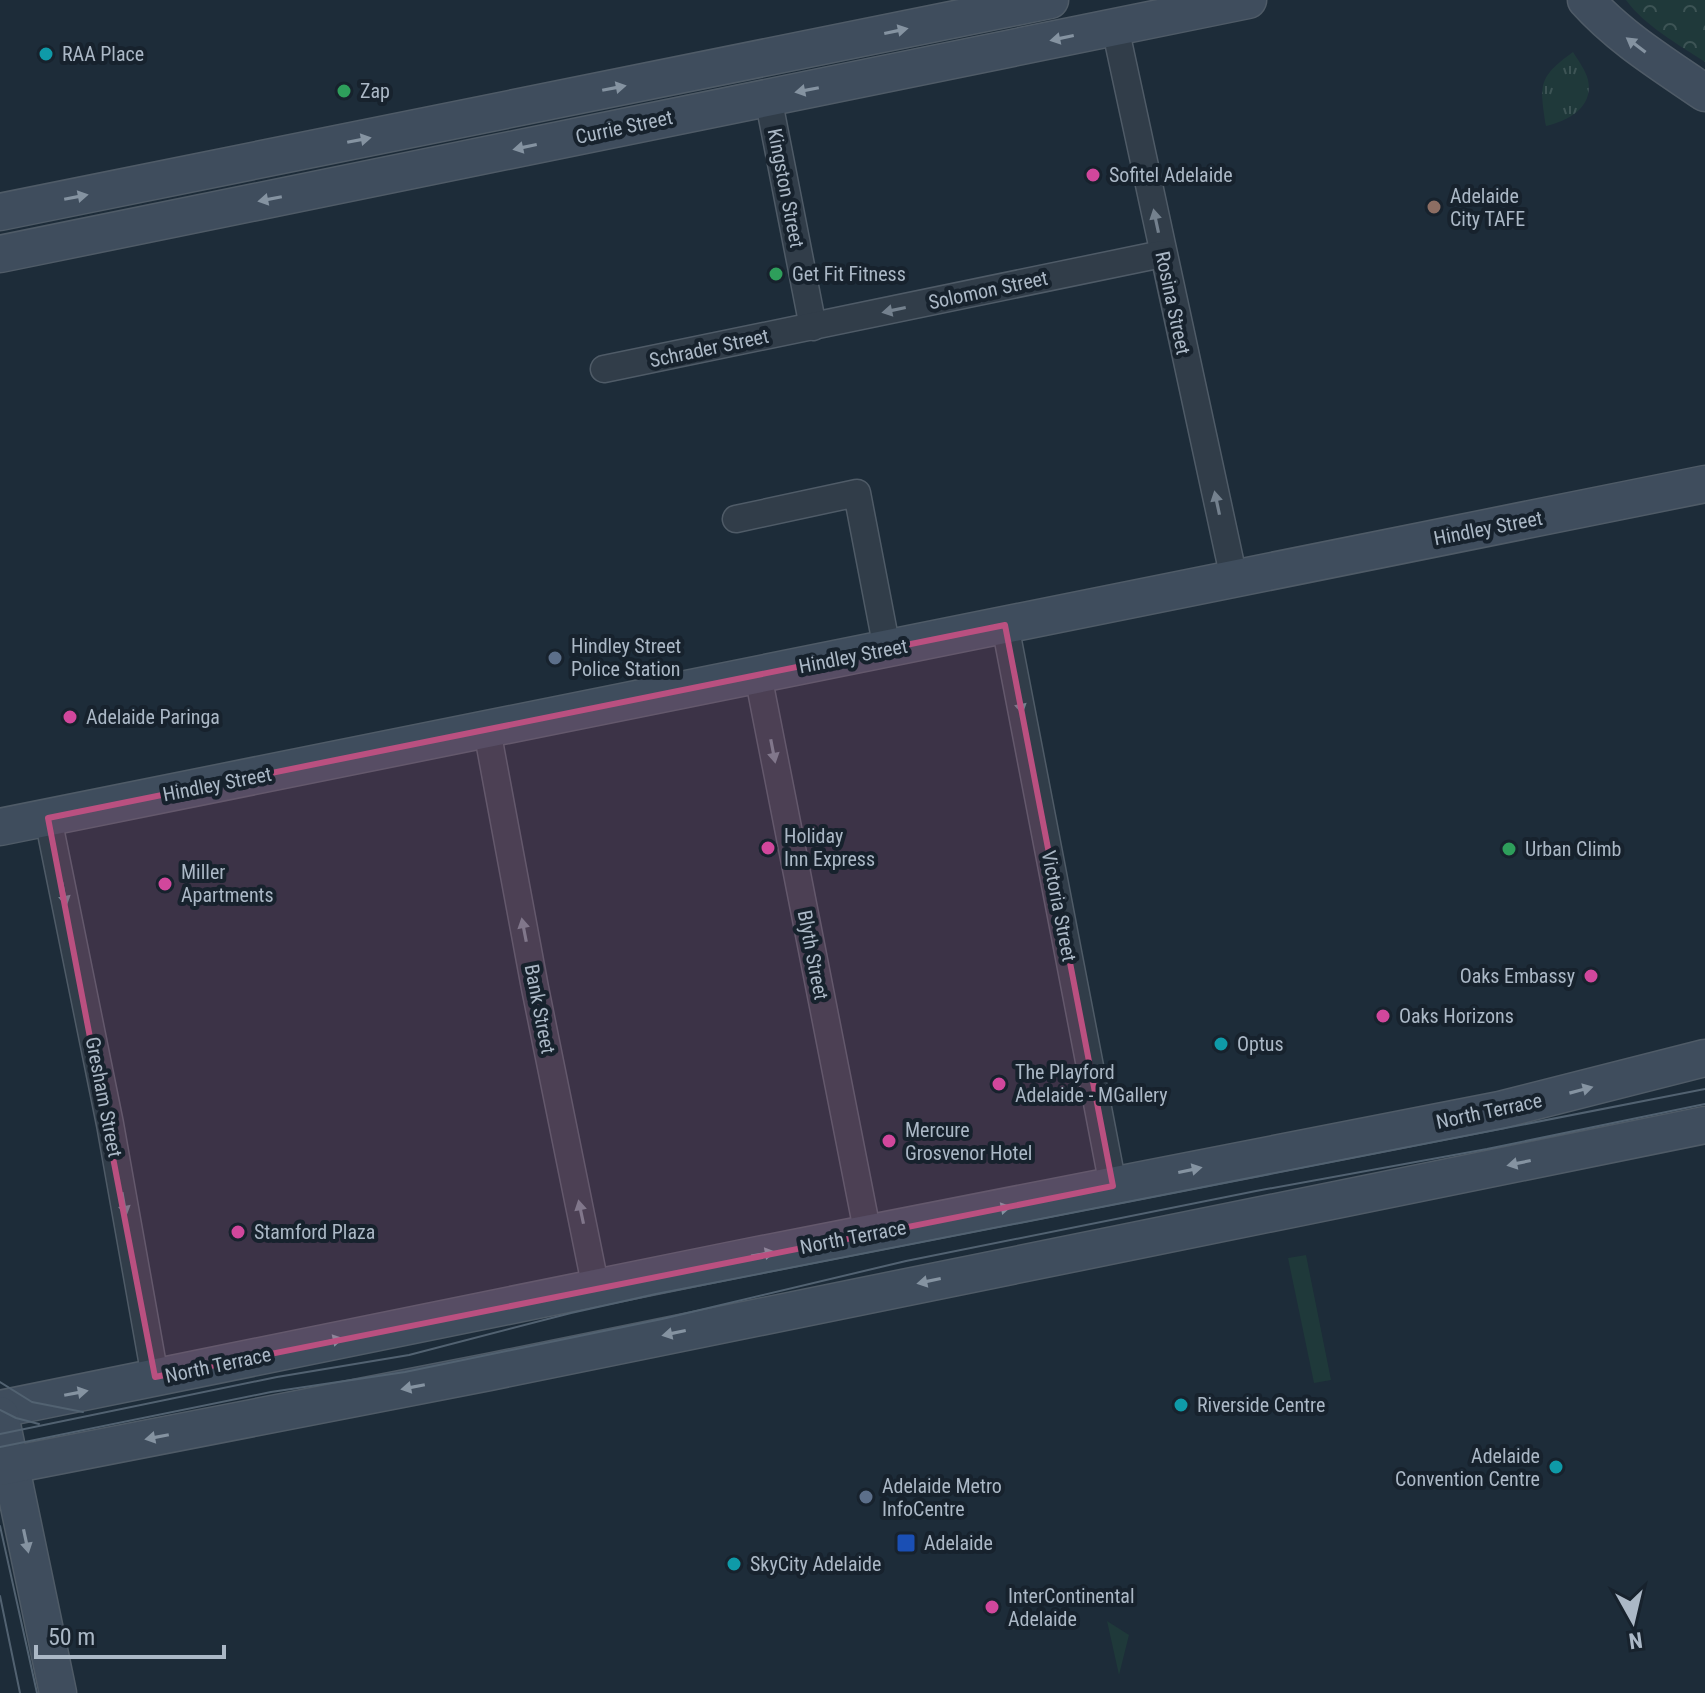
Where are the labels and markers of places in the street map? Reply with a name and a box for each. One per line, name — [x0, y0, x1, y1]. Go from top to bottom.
place label: RAA Place — [62, 42, 144, 66]
marker: RAA Place — [37, 45, 55, 63]
place label: Zap — [360, 79, 390, 103]
marker: Zap — [335, 82, 353, 100]
place label: Sofitel Adelaide — [1109, 163, 1233, 187]
marker: Sofitel Adelaide — [1084, 166, 1102, 184]
place label: Adelaide City TAFE — [1450, 184, 1525, 231]
marker: Adelaide City TAFE — [1425, 198, 1443, 216]
place label: Get Fit Fitness — [792, 262, 906, 286]
marker: Get Fit Fitness — [767, 265, 785, 283]
place label: Hindley Street Police Station — [571, 634, 681, 681]
marker: Hindley Street Police Station — [546, 649, 564, 667]
place label: Adelaide Paringa — [86, 705, 220, 729]
marker: Adelaide Paringa — [61, 708, 79, 726]
place label: Holiday Inn Express — [784, 824, 875, 871]
place label: Urban Climb — [1525, 837, 1621, 861]
marker: Holiday Inn Express — [759, 839, 777, 857]
marker: Urban Climb — [1500, 840, 1518, 858]
place label: Miller Apartments — [181, 860, 274, 907]
marker: Miller Apartments — [156, 875, 174, 893]
place label: Oaks Embassy — [1460, 964, 1575, 988]
marker: Oaks Embassy — [1582, 967, 1600, 985]
place label: Oaks Horizons — [1399, 1004, 1514, 1028]
marker: Oaks Horizons — [1374, 1007, 1392, 1025]
place label: Optus — [1237, 1032, 1284, 1056]
marker: Optus — [1212, 1035, 1230, 1053]
place label: The Playford Adelaide - MGallery — [1015, 1060, 1168, 1107]
marker: The Playford Adelaide - MGallery — [990, 1075, 1008, 1093]
place label: Mercure Grosvenor Hotel — [905, 1118, 1032, 1165]
marker: Mercure Grosvenor Hotel — [880, 1132, 898, 1150]
place label: Stamford Plaza — [254, 1220, 375, 1244]
marker: Stamford Plaza — [229, 1223, 247, 1241]
place label: Riverside Centre — [1197, 1393, 1325, 1417]
marker: Riverside Centre — [1172, 1396, 1190, 1414]
place label: Adelaide Convention Centre — [1395, 1444, 1540, 1491]
marker: Adelaide Convention Centre — [1547, 1458, 1565, 1476]
place label: Adelaide Metro InfoCentre — [882, 1474, 1002, 1521]
marker: Adelaide Metro InfoCentre — [857, 1488, 875, 1506]
place label: Adelaide — [924, 1531, 993, 1555]
marker: Adelaide — [895, 1532, 917, 1554]
place label: SkyCity Adelaide — [750, 1552, 881, 1576]
marker: SkyCity Adelaide — [725, 1555, 743, 1573]
place label: InterContinental Adelaide — [1008, 1584, 1134, 1631]
marker: InterContinental Adelaide — [983, 1598, 1001, 1616]

